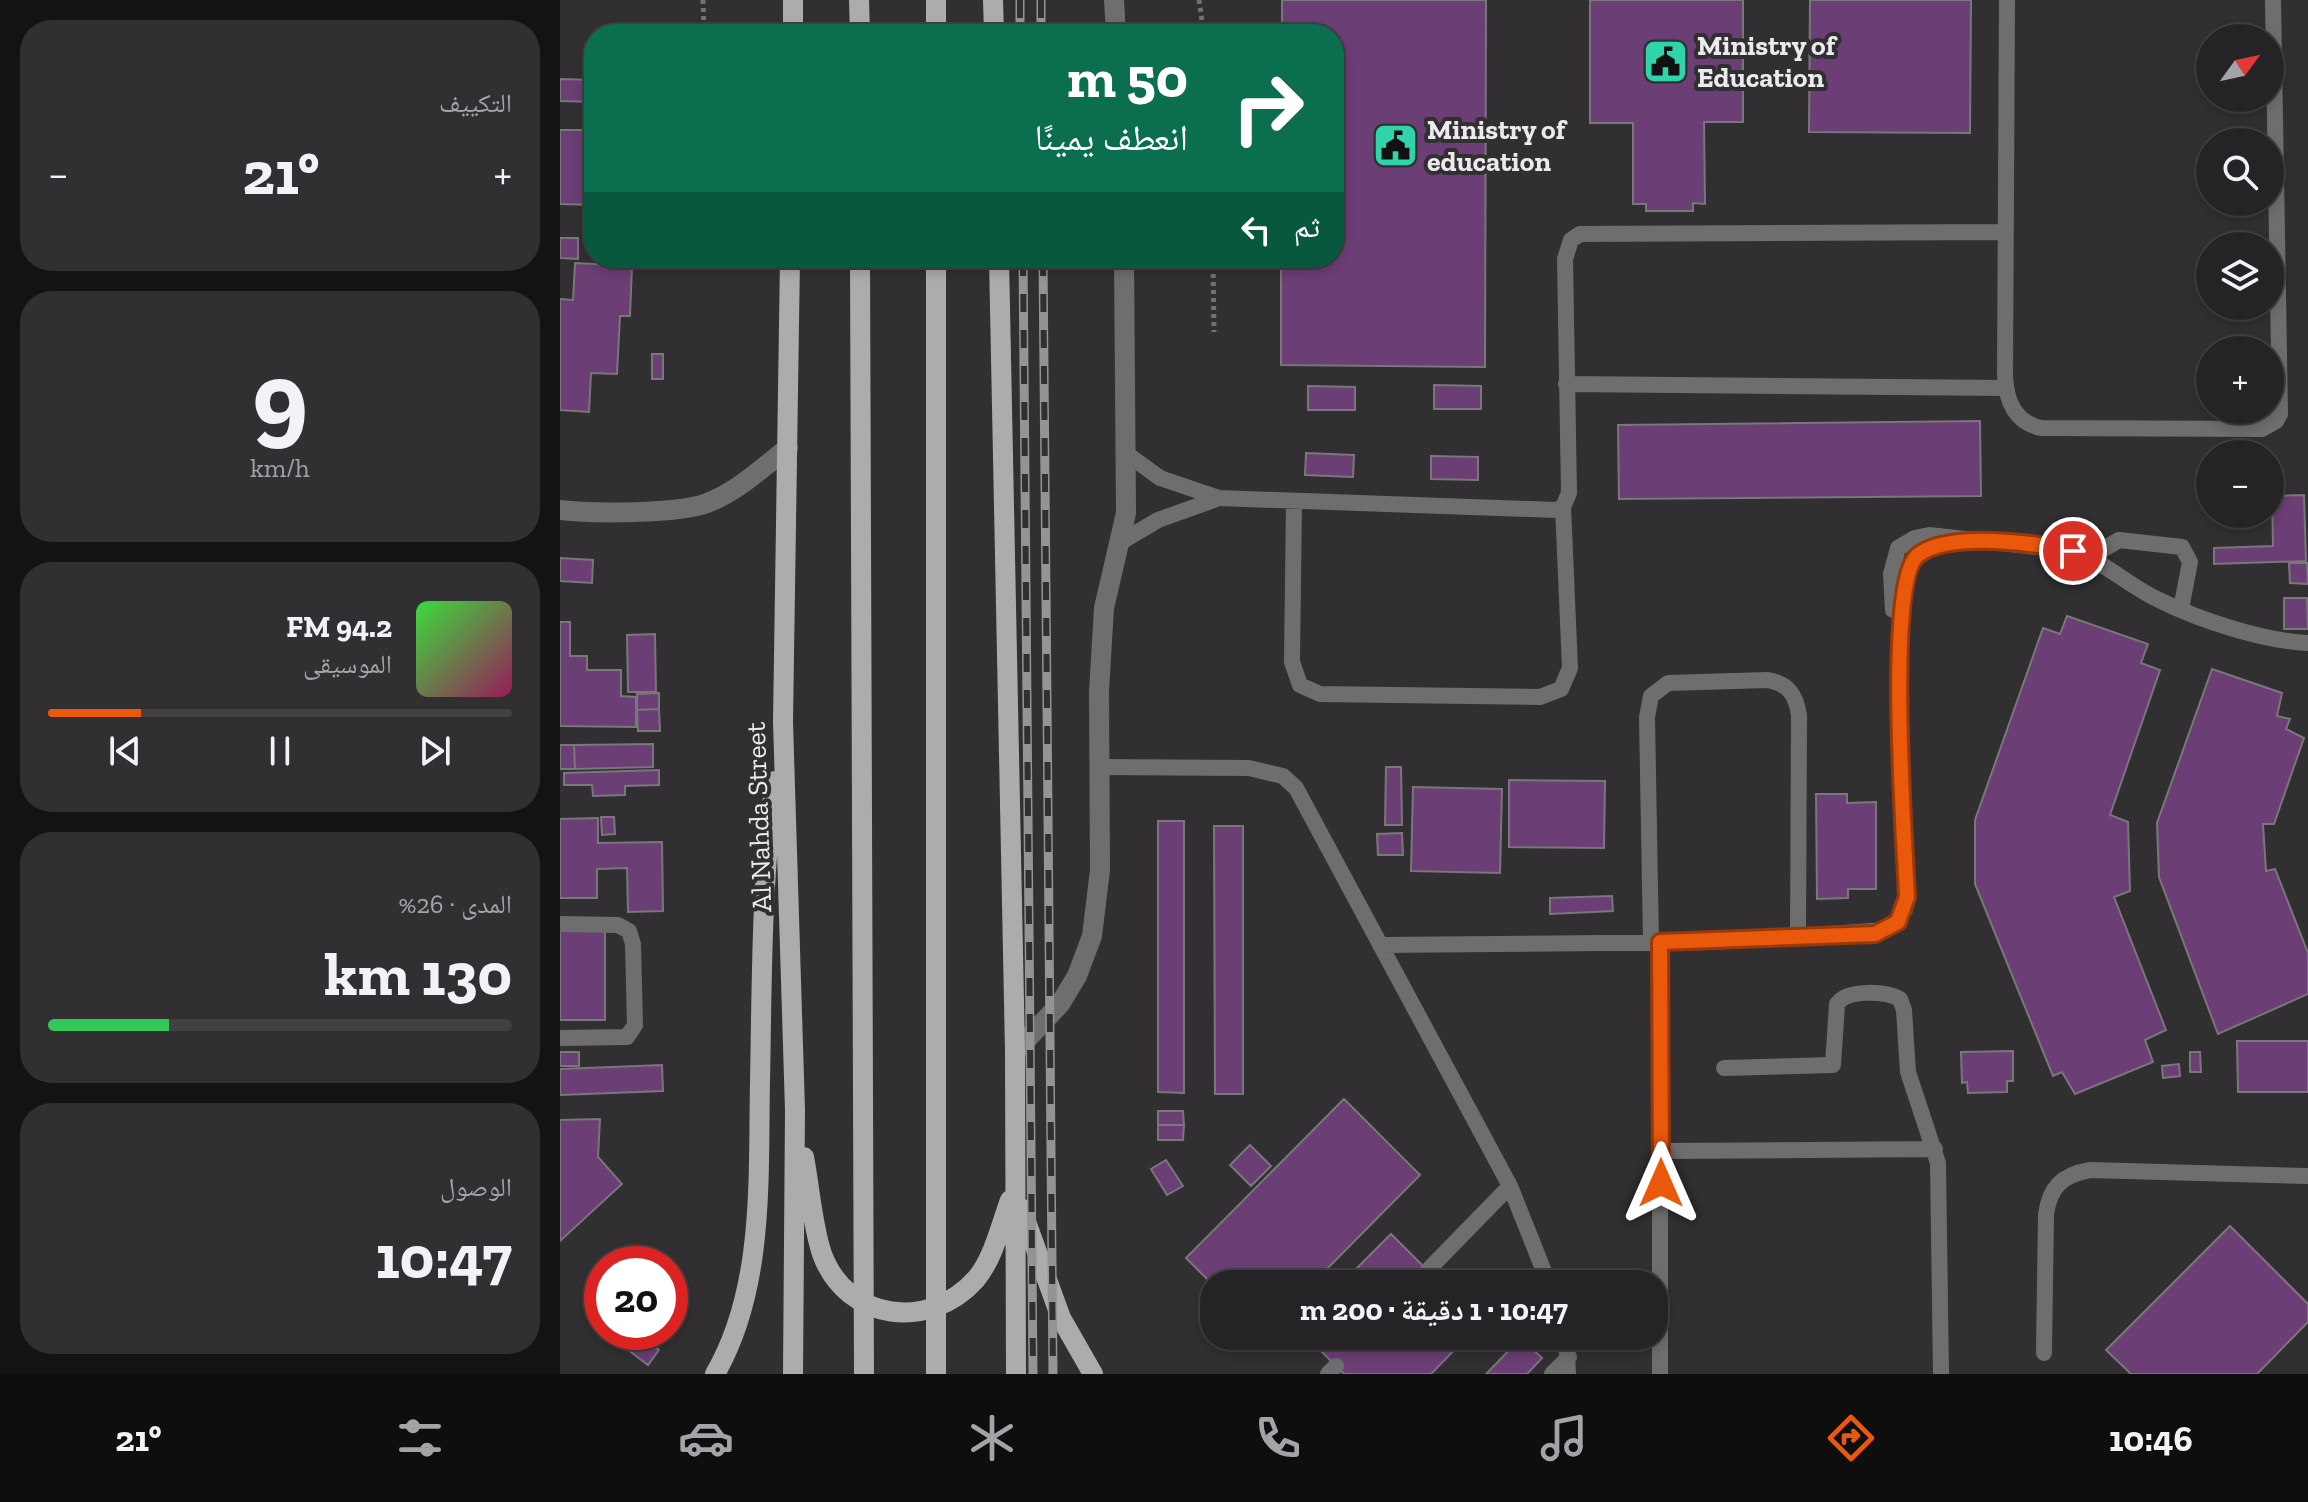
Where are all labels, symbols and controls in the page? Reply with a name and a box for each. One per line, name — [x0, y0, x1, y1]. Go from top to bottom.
north arrow — [2196, 24, 2284, 112]
map controls — [2196, 24, 2284, 528]
place label: Ministry of Education — [1697, 29, 1838, 94]
public building icon: Ministry of Education — [1642, 37, 1690, 85]
text: 50 m — [1067, 44, 1188, 111]
icon: right — [1216, 56, 1320, 160]
text: التكييف — [439, 87, 512, 119]
place label: Ministry of education — [1427, 113, 1568, 178]
text: انعطف يمينًا — [1035, 116, 1188, 159]
public building icon: Ministry of education — [1372, 121, 1420, 169]
button: search — [2196, 128, 2284, 216]
text: 21° — [242, 137, 320, 209]
text: − — [48, 147, 69, 200]
text: + — [493, 147, 512, 200]
icon: left — [1234, 208, 1278, 252]
text: ثم — [1294, 209, 1320, 245]
button: layers — [2196, 232, 2284, 320]
button: + — [2196, 336, 2284, 424]
text: 9 — [252, 337, 308, 462]
button: − — [2196, 440, 2284, 528]
text: km/h — [250, 452, 310, 484]
pin — [2039, 517, 2107, 585]
icon: arrive — [2051, 529, 2095, 573]
text: 94.2 FM — [286, 609, 392, 645]
text: الموسيقى — [303, 648, 392, 680]
street label: Al Nahda Street — [739, 721, 778, 913]
icon: previous — [103, 729, 147, 773]
icon: pause — [258, 729, 302, 773]
icon: next — [413, 729, 457, 773]
text: المدى · 26% — [399, 888, 512, 920]
text: 130 km — [324, 938, 512, 1010]
position arrow — [1619, 1141, 1703, 1225]
text: الوصول — [440, 1171, 512, 1203]
text: 10:47 — [376, 1221, 512, 1293]
speed limit sign: 20 — [584, 1246, 688, 1350]
text: 10:47 · 1 دقيقة · 200 m — [1300, 1292, 1568, 1328]
icon: filters — [392, 1410, 448, 1466]
icon: car — [678, 1410, 734, 1466]
icon: climate — [964, 1410, 1020, 1466]
icon: phone — [1250, 1410, 1306, 1466]
icon: music — [1536, 1410, 1592, 1466]
icon: directions — [1823, 1410, 1879, 1466]
text: 21° — [115, 1417, 161, 1460]
text: 10:46 — [2109, 1417, 2193, 1460]

